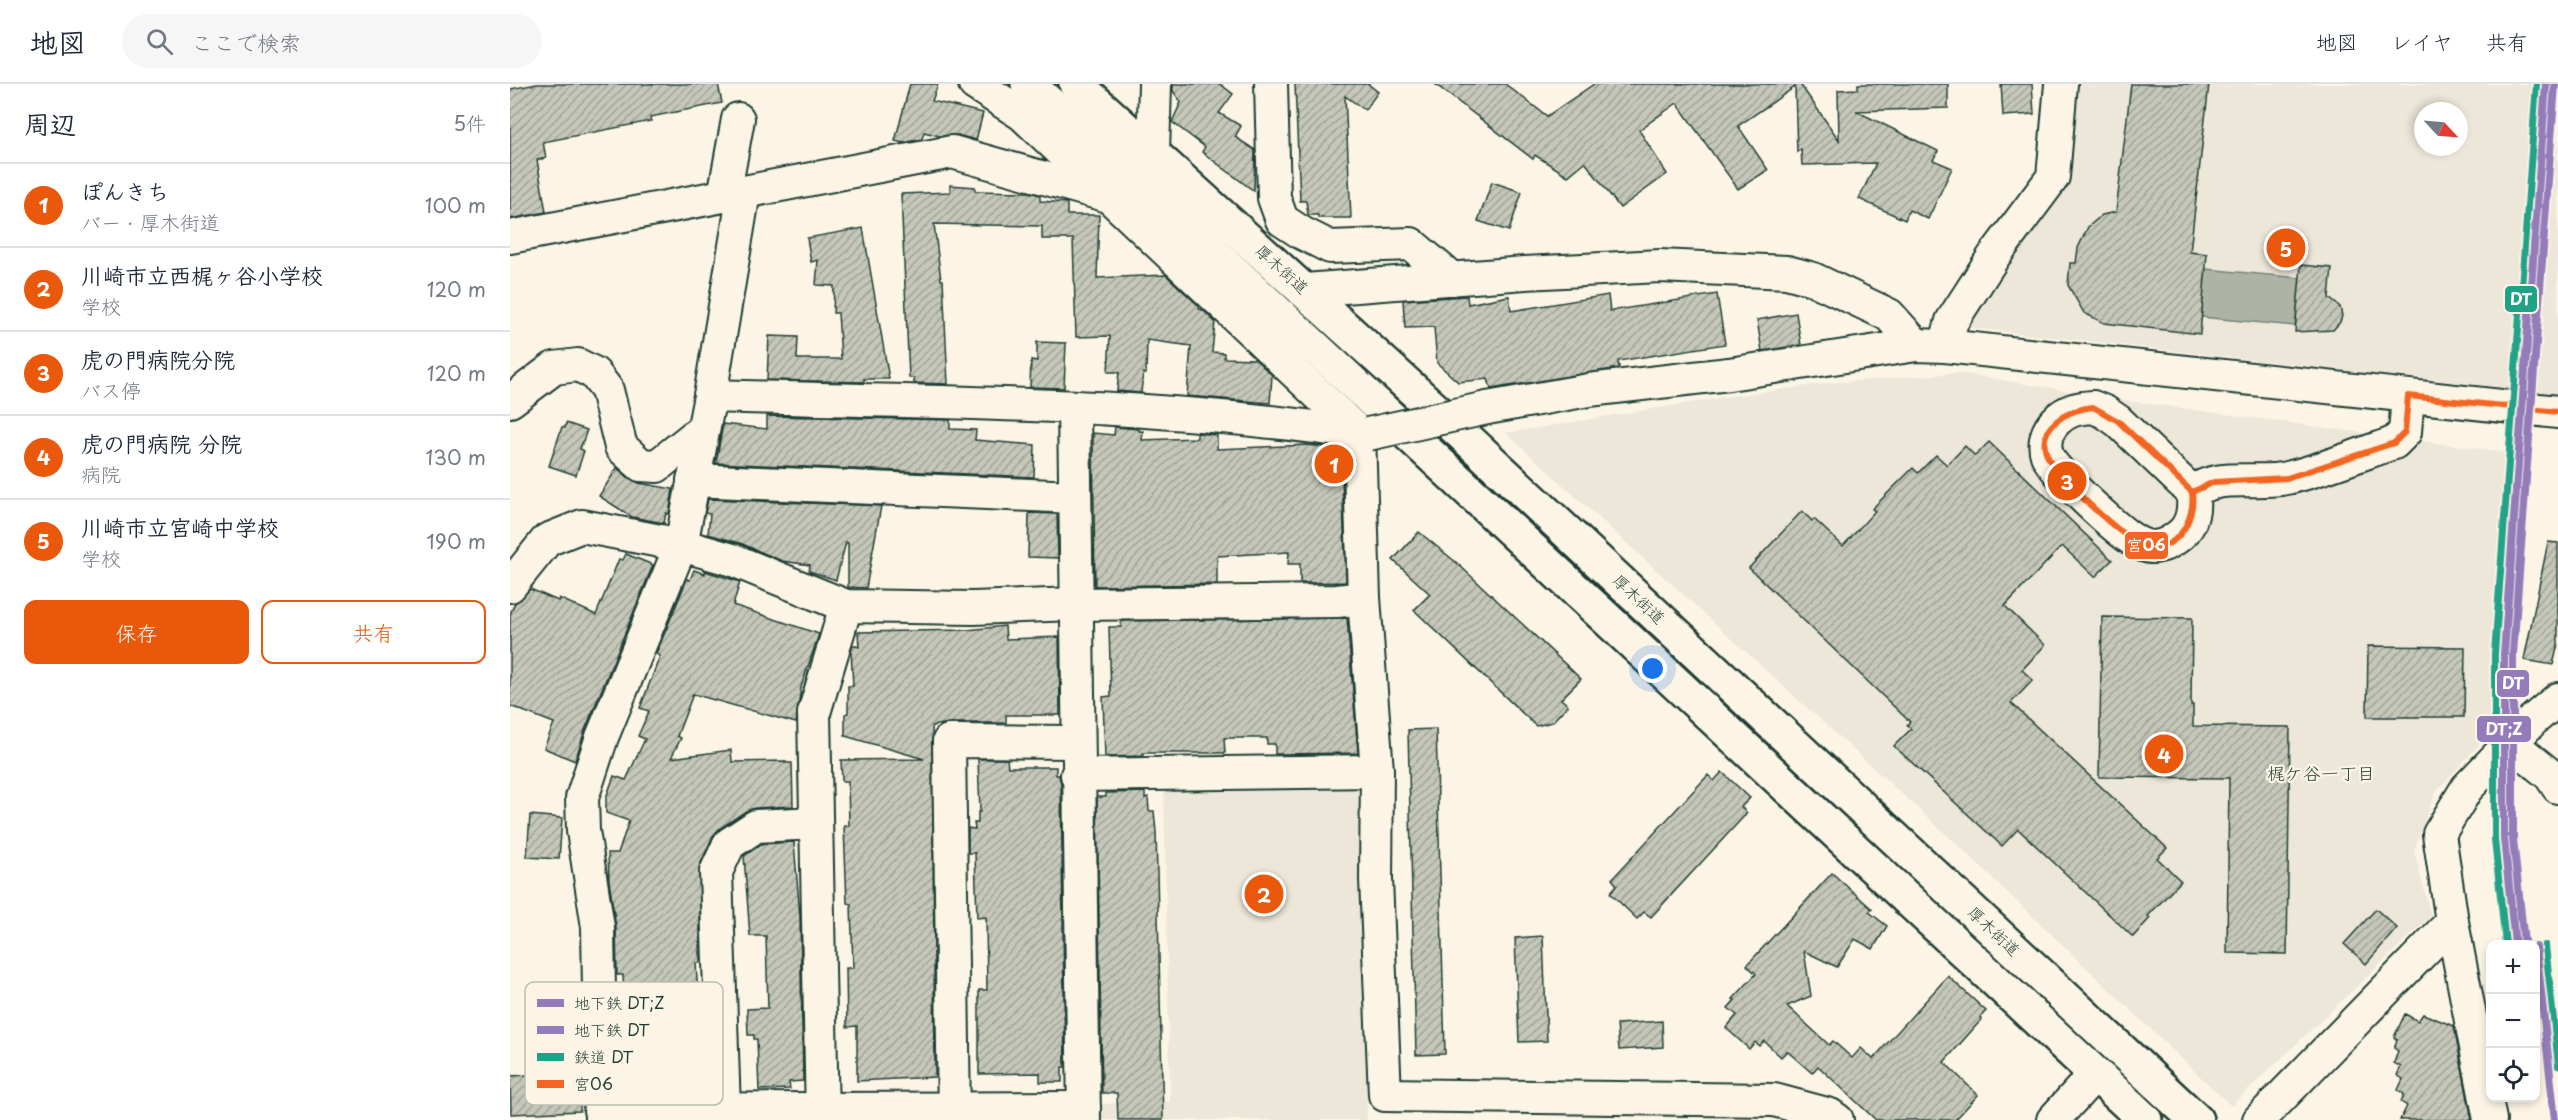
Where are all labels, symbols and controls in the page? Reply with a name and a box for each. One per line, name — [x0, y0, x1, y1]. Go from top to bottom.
search box — [122, 14, 542, 68]
text: 地図 — [30, 20, 86, 63]
icon: search — [143, 25, 176, 58]
text: ここで検索 — [191, 25, 301, 58]
text: 地図 — [2316, 25, 2358, 57]
text: レイヤ — [2391, 25, 2453, 57]
text: 共有 — [2486, 25, 2528, 57]
north arrow — [2414, 102, 2468, 156]
text: 周辺 — [24, 104, 76, 143]
text: 5件 — [453, 108, 486, 138]
text: ぽんきち — [81, 174, 169, 207]
text: 1 — [39, 190, 48, 220]
text: 100 m — [425, 190, 486, 220]
text: バー · 厚木街道 — [81, 207, 220, 237]
pin: 5 — [2266, 226, 2306, 270]
street label: 厚木街道 — [1251, 238, 1314, 299]
text: 川崎市立西梶ヶ谷小学校 — [81, 258, 323, 291]
text: 2 — [36, 274, 51, 304]
text: 120 m — [427, 274, 486, 304]
line badge: DT — [2504, 285, 2538, 313]
text: DT — [2510, 286, 2532, 310]
text: 学校 — [81, 291, 121, 321]
text: 虎の門病院分院 — [81, 342, 235, 375]
text: 3 — [37, 358, 50, 388]
text: 120 m — [427, 358, 486, 388]
text: バス停 — [81, 375, 141, 405]
text: 虎の門病院 分院 — [81, 426, 242, 459]
text: 4 — [37, 442, 50, 472]
text: 130 m — [426, 442, 486, 472]
pin: 1 — [1314, 442, 1354, 487]
pin: 3 — [2048, 458, 2086, 504]
text: 病院 — [81, 459, 121, 489]
text: 川崎市立宮崎中学校 — [81, 510, 279, 543]
text: 5 — [37, 526, 50, 556]
text: 190 m — [427, 526, 486, 556]
line badge: 宮06 — [2124, 531, 2169, 560]
text: 宮06 — [2126, 532, 2166, 556]
text: 学校 — [81, 543, 121, 573]
street label: 厚木街道 — [1608, 568, 1671, 629]
button: 保存 — [24, 600, 249, 664]
button: 共有 — [261, 600, 486, 664]
your location — [1638, 654, 1667, 683]
line badge: DT — [2496, 669, 2530, 698]
text: DT — [2502, 670, 2524, 694]
line badge: DT;Z — [2476, 715, 2532, 743]
text: DT;Z — [2485, 716, 2523, 740]
pin: 4 — [2144, 732, 2184, 776]
district label: 梶ケ谷一丁目 — [2267, 759, 2375, 786]
pin: 2 — [1244, 872, 1284, 916]
street label: 厚木街道 — [1963, 900, 2026, 961]
map controls — [2486, 940, 2540, 1102]
button: + — [2486, 940, 2540, 994]
legend — [525, 982, 723, 1105]
text: 地下鉄 DT;Z — [574, 990, 665, 1014]
button: − — [2486, 994, 2540, 1048]
text: 地下鉄 DT — [574, 1017, 650, 1041]
text: 鉄道 DT — [574, 1044, 634, 1068]
button: locate — [2486, 1048, 2540, 1102]
text: 宮06 — [574, 1071, 613, 1095]

